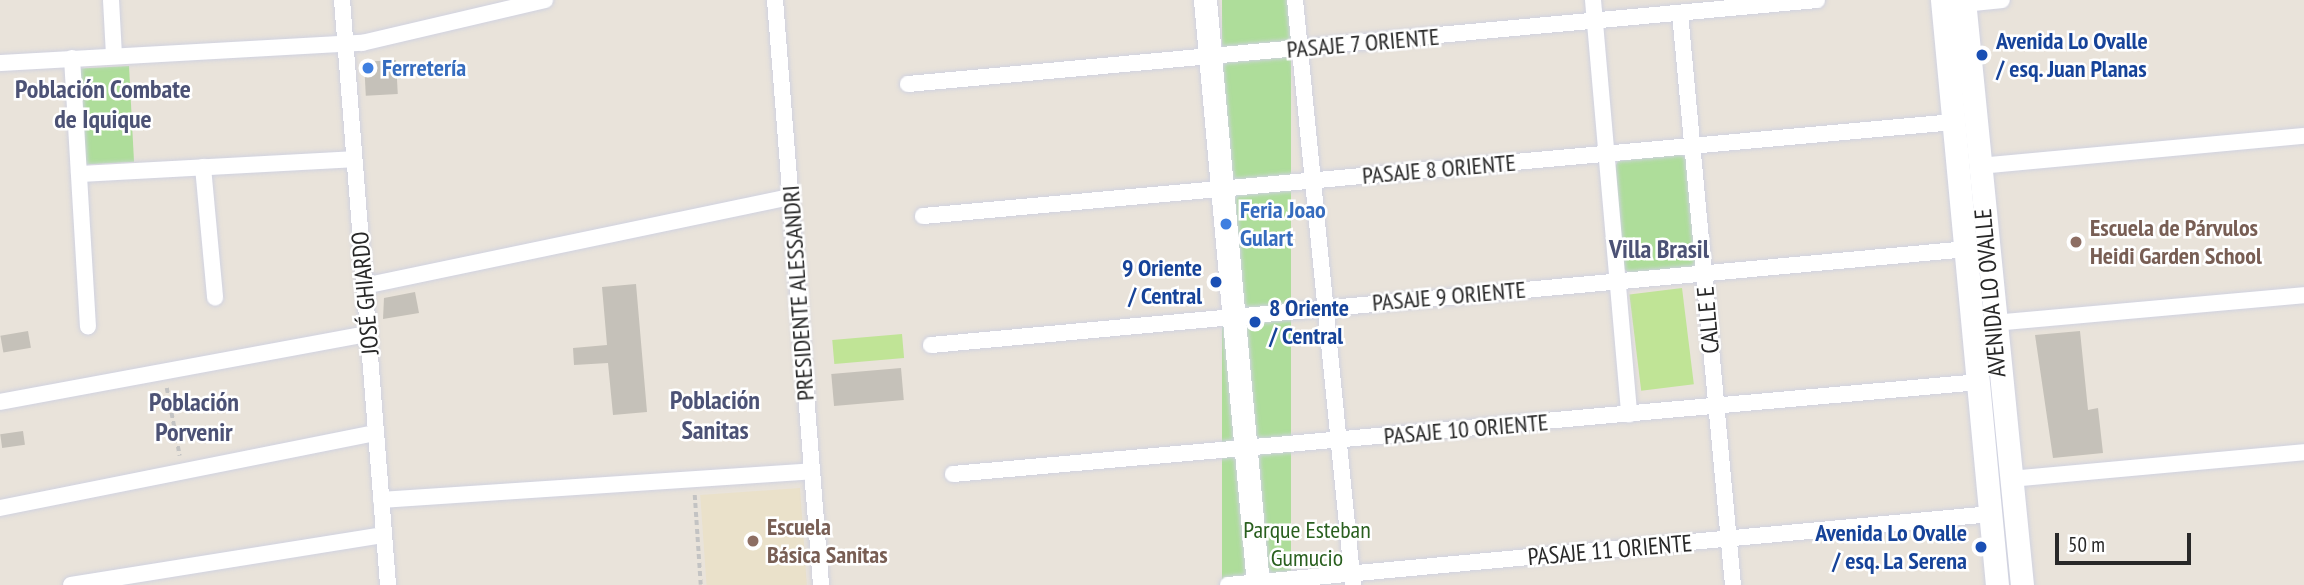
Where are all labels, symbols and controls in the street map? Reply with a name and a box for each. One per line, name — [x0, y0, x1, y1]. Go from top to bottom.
street label: PASAJE 7 ORIENTE — [1285, 22, 1441, 64]
place label: Avenida Lo Ovalle / esq. Juan Planas — [1996, 27, 2148, 83]
marker: Avenida Lo Ovalle / esq. Juan Planas — [1974, 47, 1990, 63]
place label: Ferretería — [382, 54, 466, 82]
marker: Ferretería — [360, 60, 376, 76]
district label: Población Combate de Iquique — [15, 73, 191, 134]
street label: PASAJE 8 ORIENTE — [1361, 148, 1517, 190]
street label: PRESIDENTE ALESSANDRI — [776, 184, 820, 402]
place label: Feria Joao Gulart — [1240, 196, 1326, 252]
street label: AVENIDA LO OVALLE — [1968, 207, 2012, 379]
place label: Escuela de Párvulos Heidi Garden School — [2090, 214, 2262, 270]
marker: Feria Joao Gulart — [1218, 216, 1234, 232]
street label: JOSÉ GHIARDO — [345, 230, 385, 356]
district label: Villa Brasil — [1609, 233, 1709, 265]
marker: Escuela de Párvulos Heidi Garden School — [2068, 234, 2084, 250]
place label: 9 Oriente / Central — [1122, 254, 1202, 310]
marker: 9 Oriente / Central — [1208, 274, 1224, 290]
street label: PASAJE 9 ORIENTE — [1371, 275, 1527, 317]
street label: CALLE E — [1691, 285, 1725, 355]
place label: 8 Oriente / Central — [1269, 294, 1349, 350]
marker: 8 Oriente / Central — [1247, 314, 1263, 330]
district label: Población Sanitas — [670, 384, 760, 446]
district label: Población Porvenir — [149, 386, 239, 448]
street label: PASAJE 10 ORIENTE — [1383, 407, 1549, 451]
place label: Escuela Básica Sanitas — [767, 513, 888, 569]
park label: Parque Esteban Gumucio — [1243, 516, 1371, 572]
scale bar — [2059, 518, 2196, 562]
place label: Avenida Lo Ovalle / esq. La Serena — [1815, 519, 1967, 575]
street label: PASAJE 11 ORIENTE — [1527, 528, 1693, 572]
text: 50 m — [2068, 531, 2105, 558]
marker: Escuela Básica Sanitas — [745, 533, 761, 549]
marker: Avenida Lo Ovalle / esq. La Serena — [1973, 539, 1989, 555]

